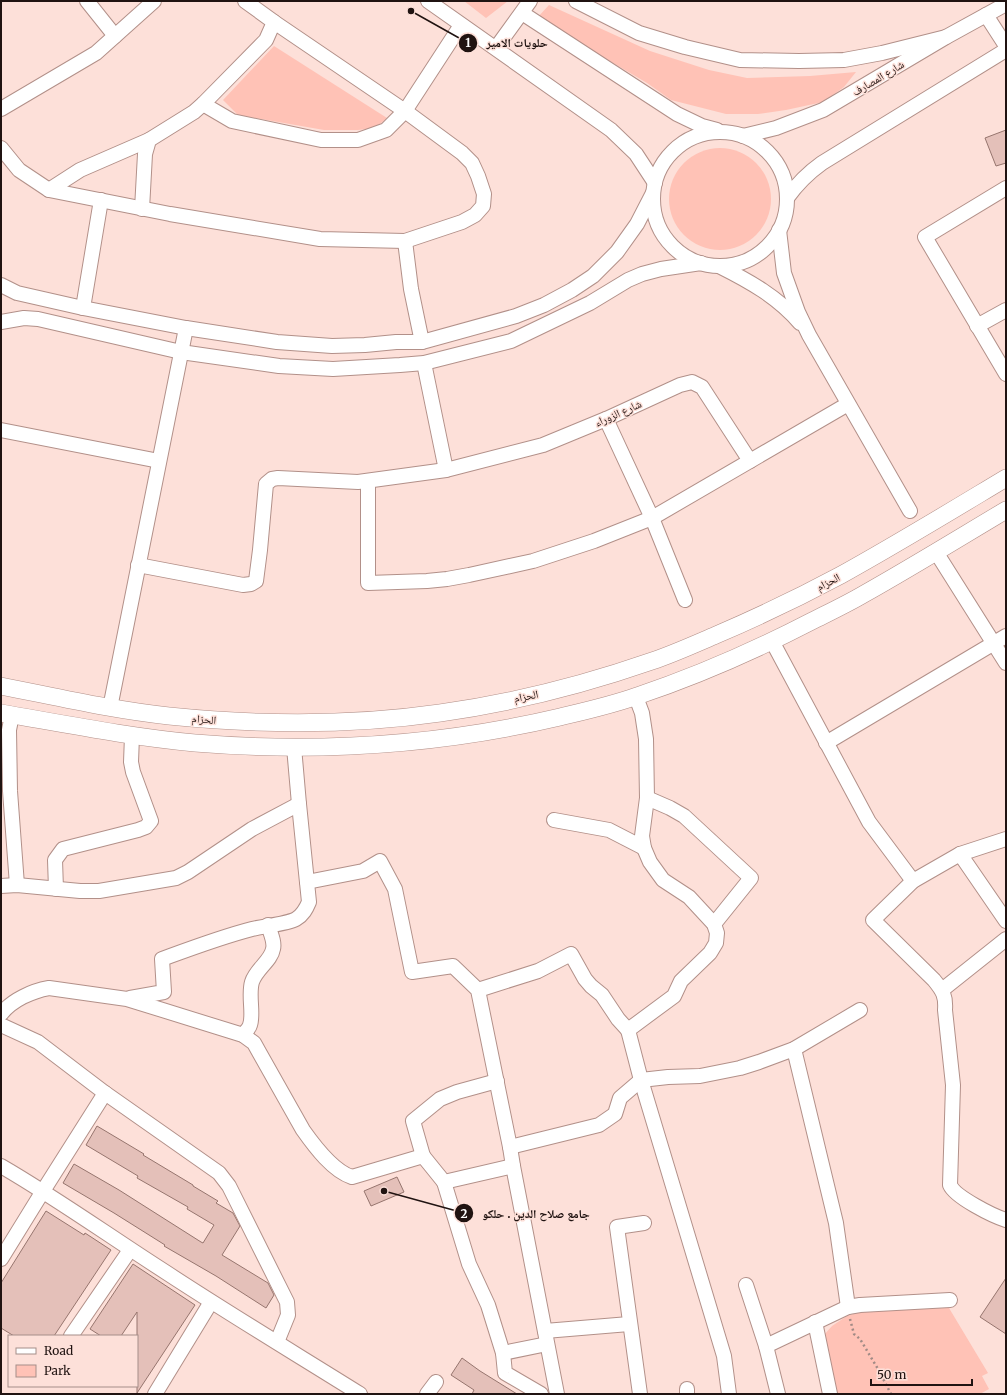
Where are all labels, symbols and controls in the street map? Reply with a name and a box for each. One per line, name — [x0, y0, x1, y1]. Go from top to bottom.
callout: حلويات الامير — [458, 31, 556, 55]
text: 1 — [465, 35, 471, 50]
text: حلويات الامير — [485, 35, 548, 50]
street label: شارع المصارف — [850, 57, 906, 99]
street label: شارع الزوراء — [592, 396, 644, 430]
street label: الحزام — [814, 570, 842, 594]
street label: الحزام — [513, 687, 539, 705]
street label: الحزام — [191, 711, 217, 727]
callout: جامع صلاح الدين . حلكو — [454, 1201, 597, 1225]
text: 2 — [460, 1206, 468, 1221]
text: جامع صلاح الدين . حلكو — [482, 1206, 590, 1222]
legend — [8, 1335, 138, 1387]
text: Road — [44, 1343, 73, 1358]
scale bar — [871, 1361, 972, 1387]
text: Park — [44, 1363, 71, 1378]
text: 50 m — [877, 1367, 906, 1382]

